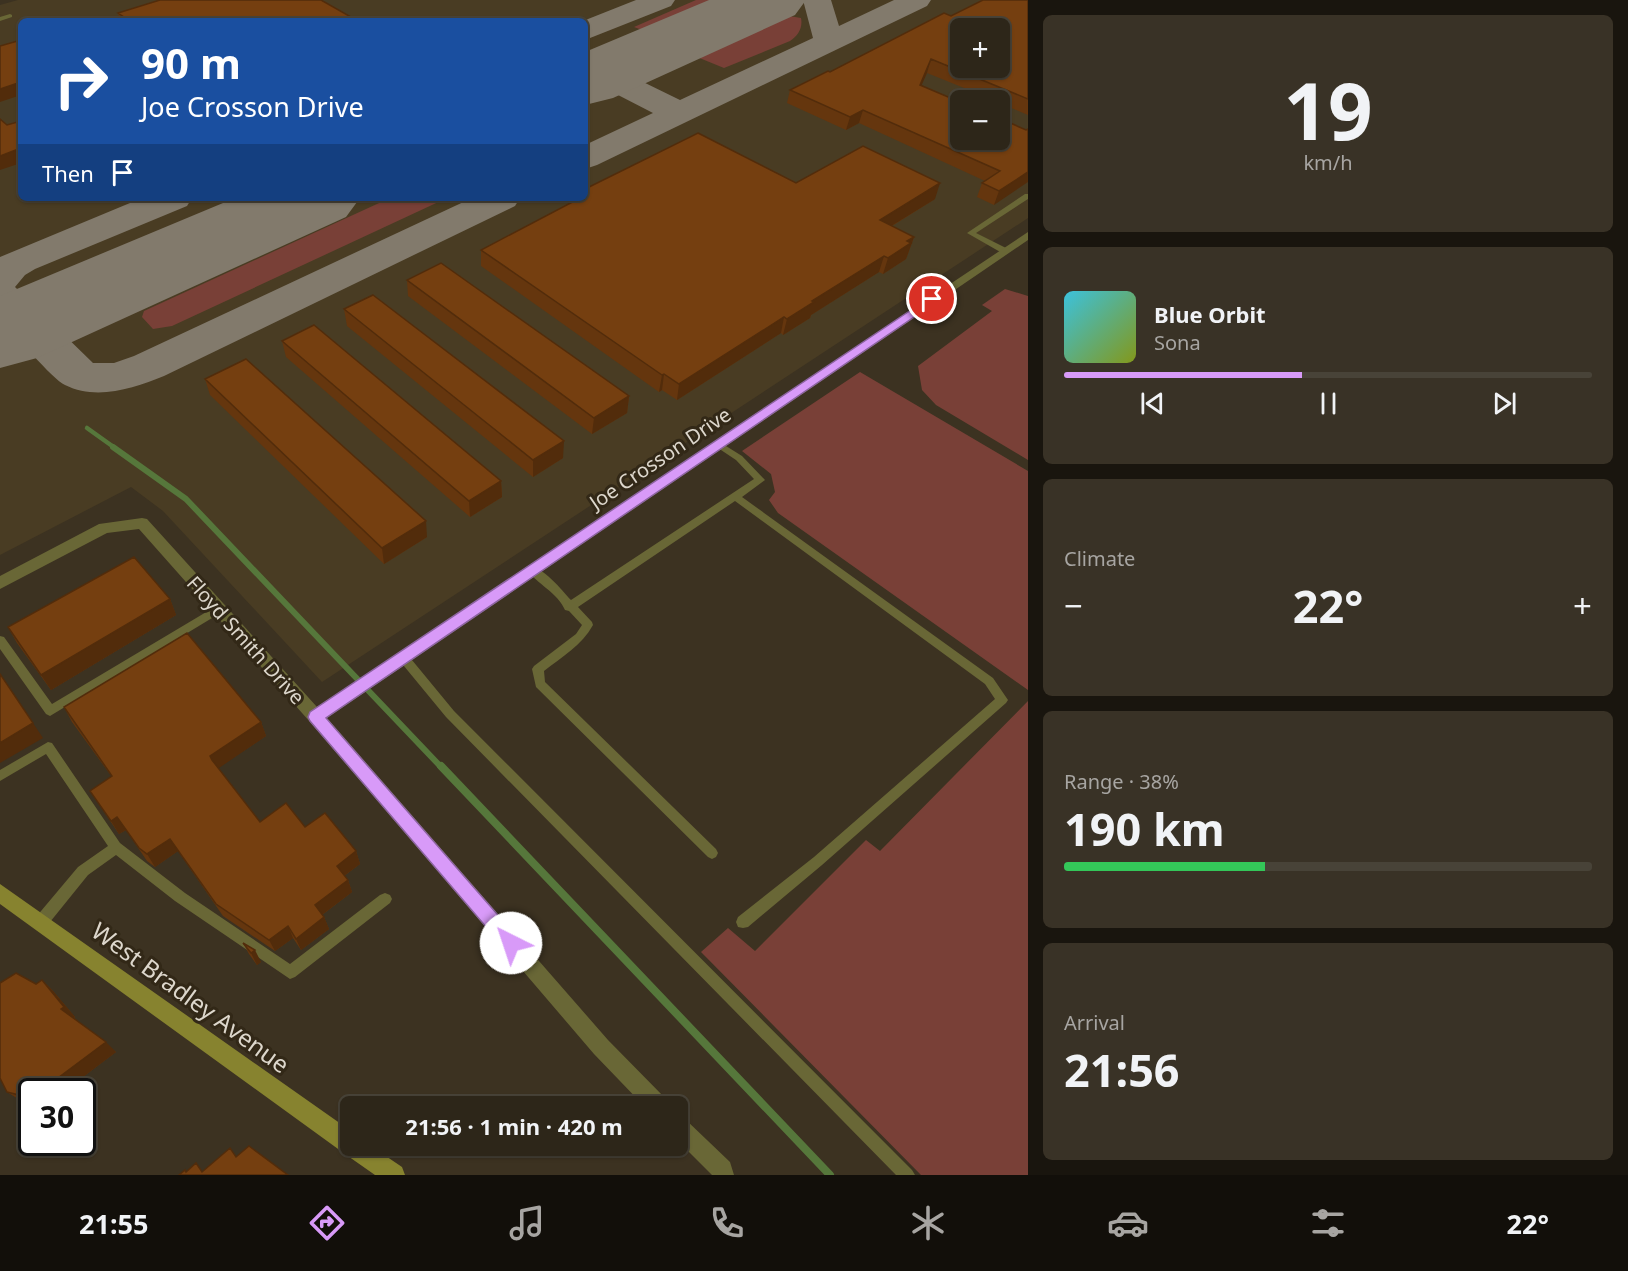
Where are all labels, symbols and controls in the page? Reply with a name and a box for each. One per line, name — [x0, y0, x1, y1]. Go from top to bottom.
map controls — [950, 18, 1010, 150]
button: + — [950, 18, 1010, 78]
text: 90 m — [141, 34, 241, 91]
icon: right — [42, 42, 120, 120]
text: 19 — [1283, 57, 1373, 163]
text: Joe Crosson Drive — [141, 88, 364, 125]
button: − — [950, 90, 1010, 150]
text: km/h — [1303, 149, 1353, 176]
icon: arrive — [106, 156, 139, 189]
text: Then — [42, 158, 94, 188]
pin — [906, 273, 957, 324]
icon: arrive — [915, 282, 948, 315]
text: Blue Orbit — [1154, 299, 1266, 329]
text: Sona — [1154, 329, 1201, 356]
icon: previous — [1136, 387, 1169, 420]
icon: pause — [1312, 387, 1345, 420]
icon: next — [1488, 387, 1521, 420]
street label: Joe Crosson Drive — [582, 401, 736, 516]
text: Climate — [1064, 545, 1135, 572]
street label: Floyd Smith Drive — [181, 570, 311, 710]
text: 22° — [1293, 575, 1363, 636]
text: − — [1064, 583, 1083, 628]
text: + — [1573, 583, 1592, 628]
text: Range · 38% — [1064, 768, 1179, 795]
text: 190 km — [1064, 798, 1225, 859]
position arrow — [479, 911, 543, 975]
street label: West Bradley Avenue — [85, 914, 297, 1080]
text: Arrival — [1064, 1009, 1125, 1036]
text: 21:56 — [1064, 1039, 1180, 1100]
speed limit sign: 30 — [18, 1078, 96, 1156]
text: 21:56 · 1 min · 420 m — [405, 1111, 623, 1141]
icon: directions — [306, 1202, 348, 1244]
icon: music — [506, 1202, 548, 1244]
icon: phone — [706, 1202, 748, 1244]
icon: climate — [907, 1202, 949, 1244]
icon: car — [1107, 1202, 1149, 1244]
icon: filters — [1307, 1202, 1349, 1244]
text: 21:55 — [79, 1205, 148, 1242]
text: 22° — [1507, 1205, 1549, 1242]

